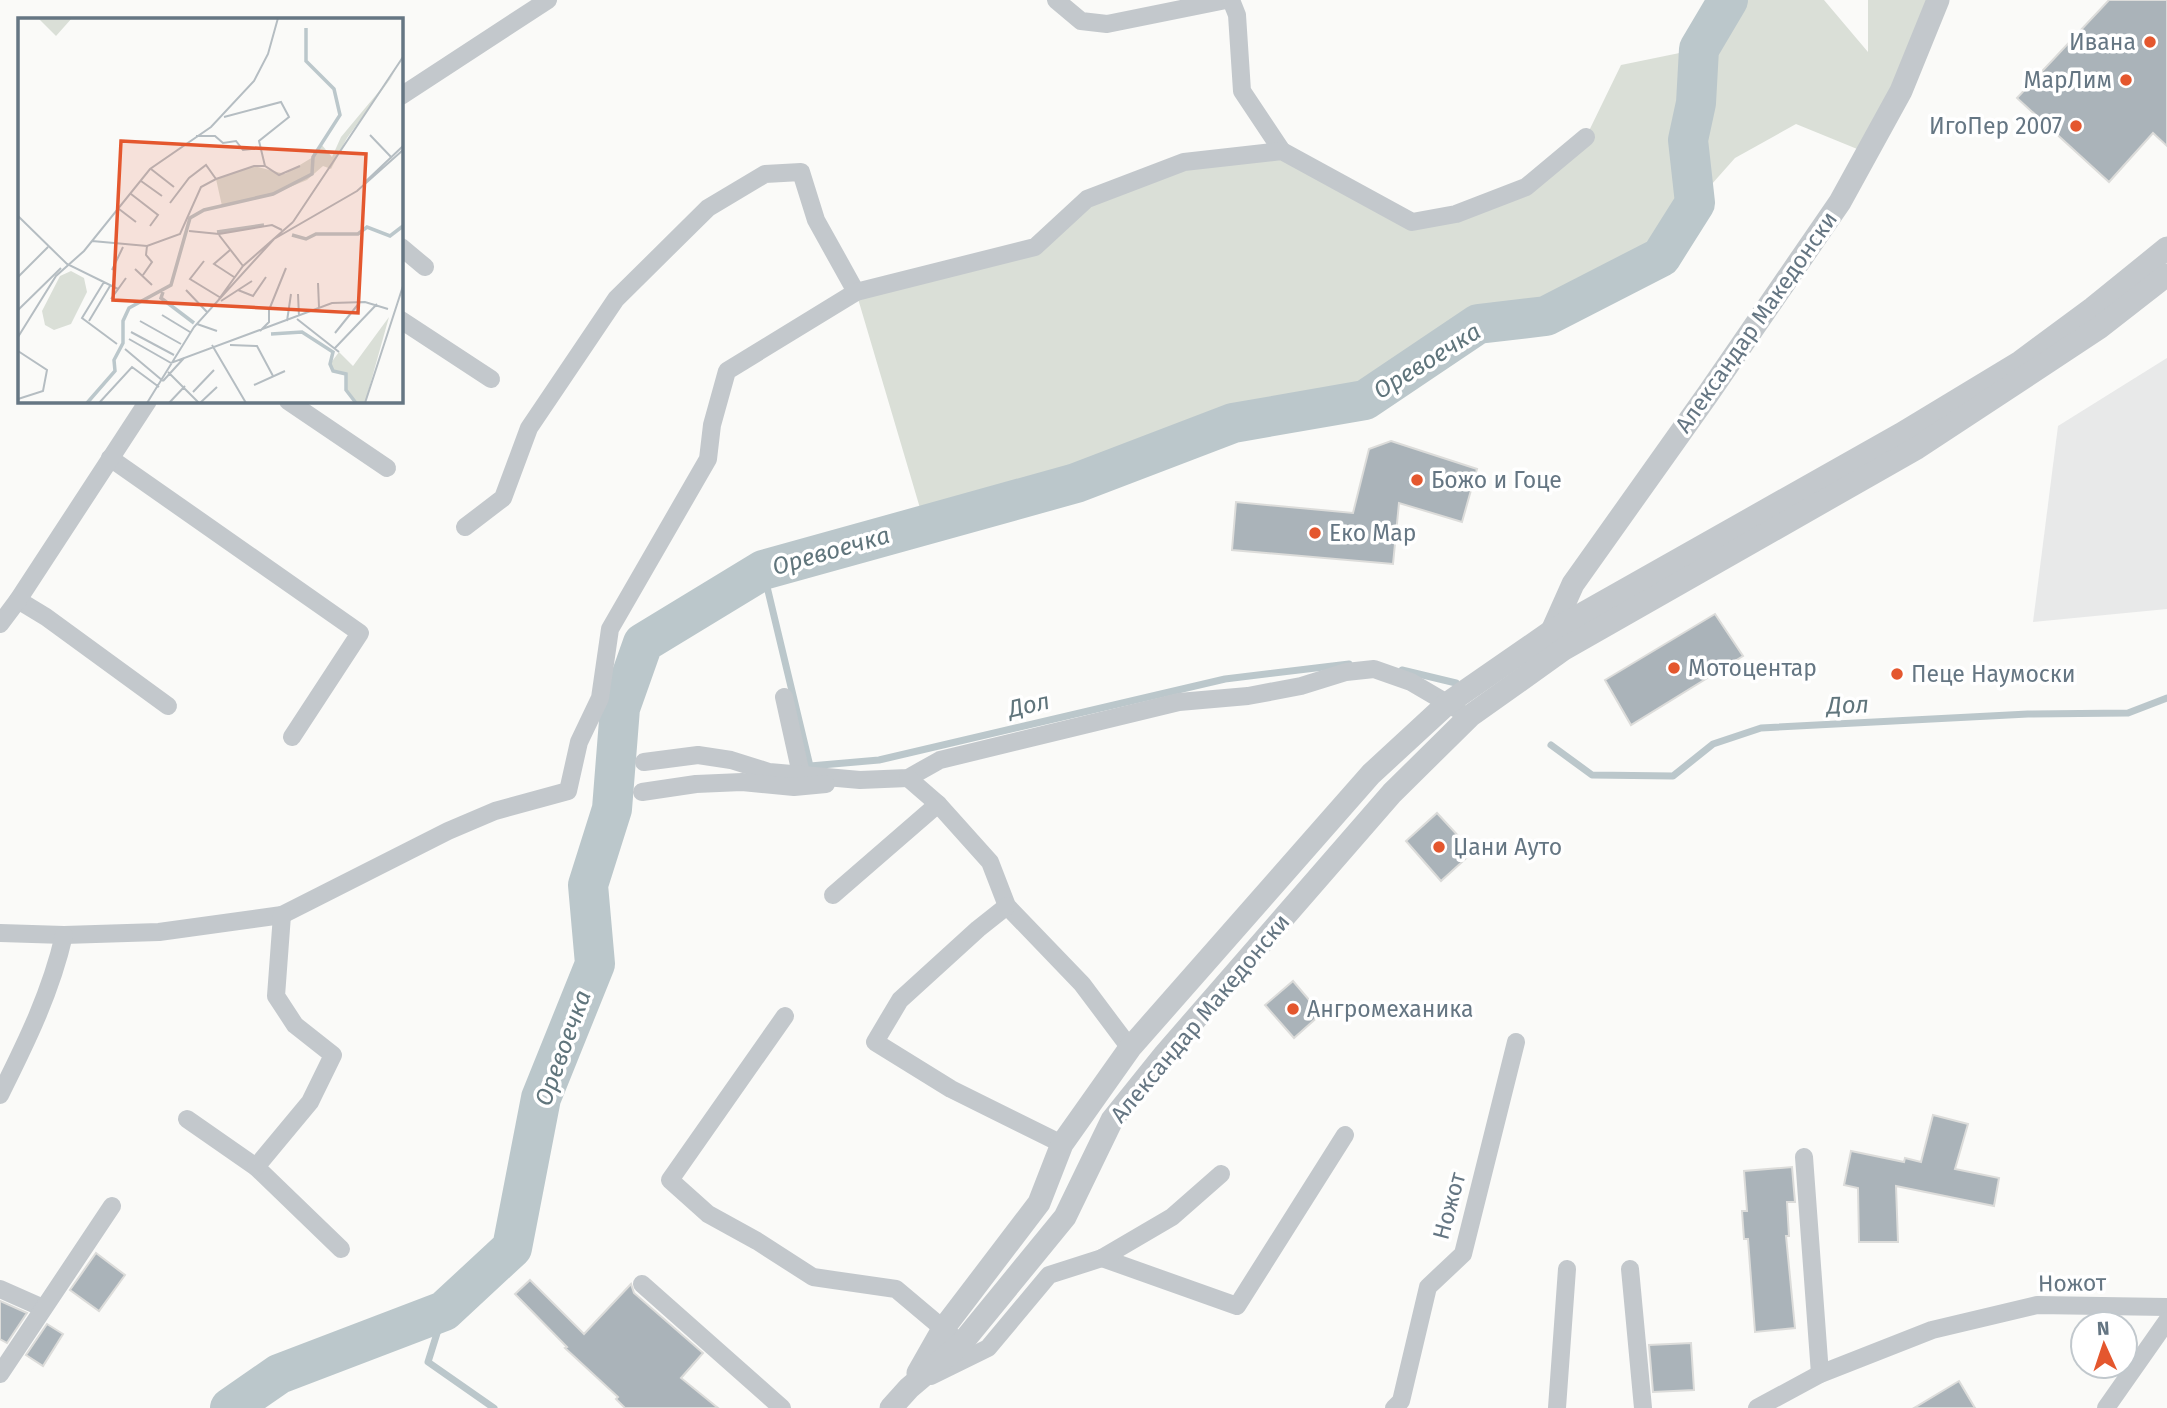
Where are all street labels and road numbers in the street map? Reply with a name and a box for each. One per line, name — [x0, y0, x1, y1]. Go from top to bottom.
street label: Александар Македонски — [1669, 206, 1843, 438]
street label: Александар Македонски — [1105, 908, 1295, 1128]
street label: Ножот — [1427, 1169, 1472, 1243]
street label: Ножот — [2038, 1268, 2107, 1298]

